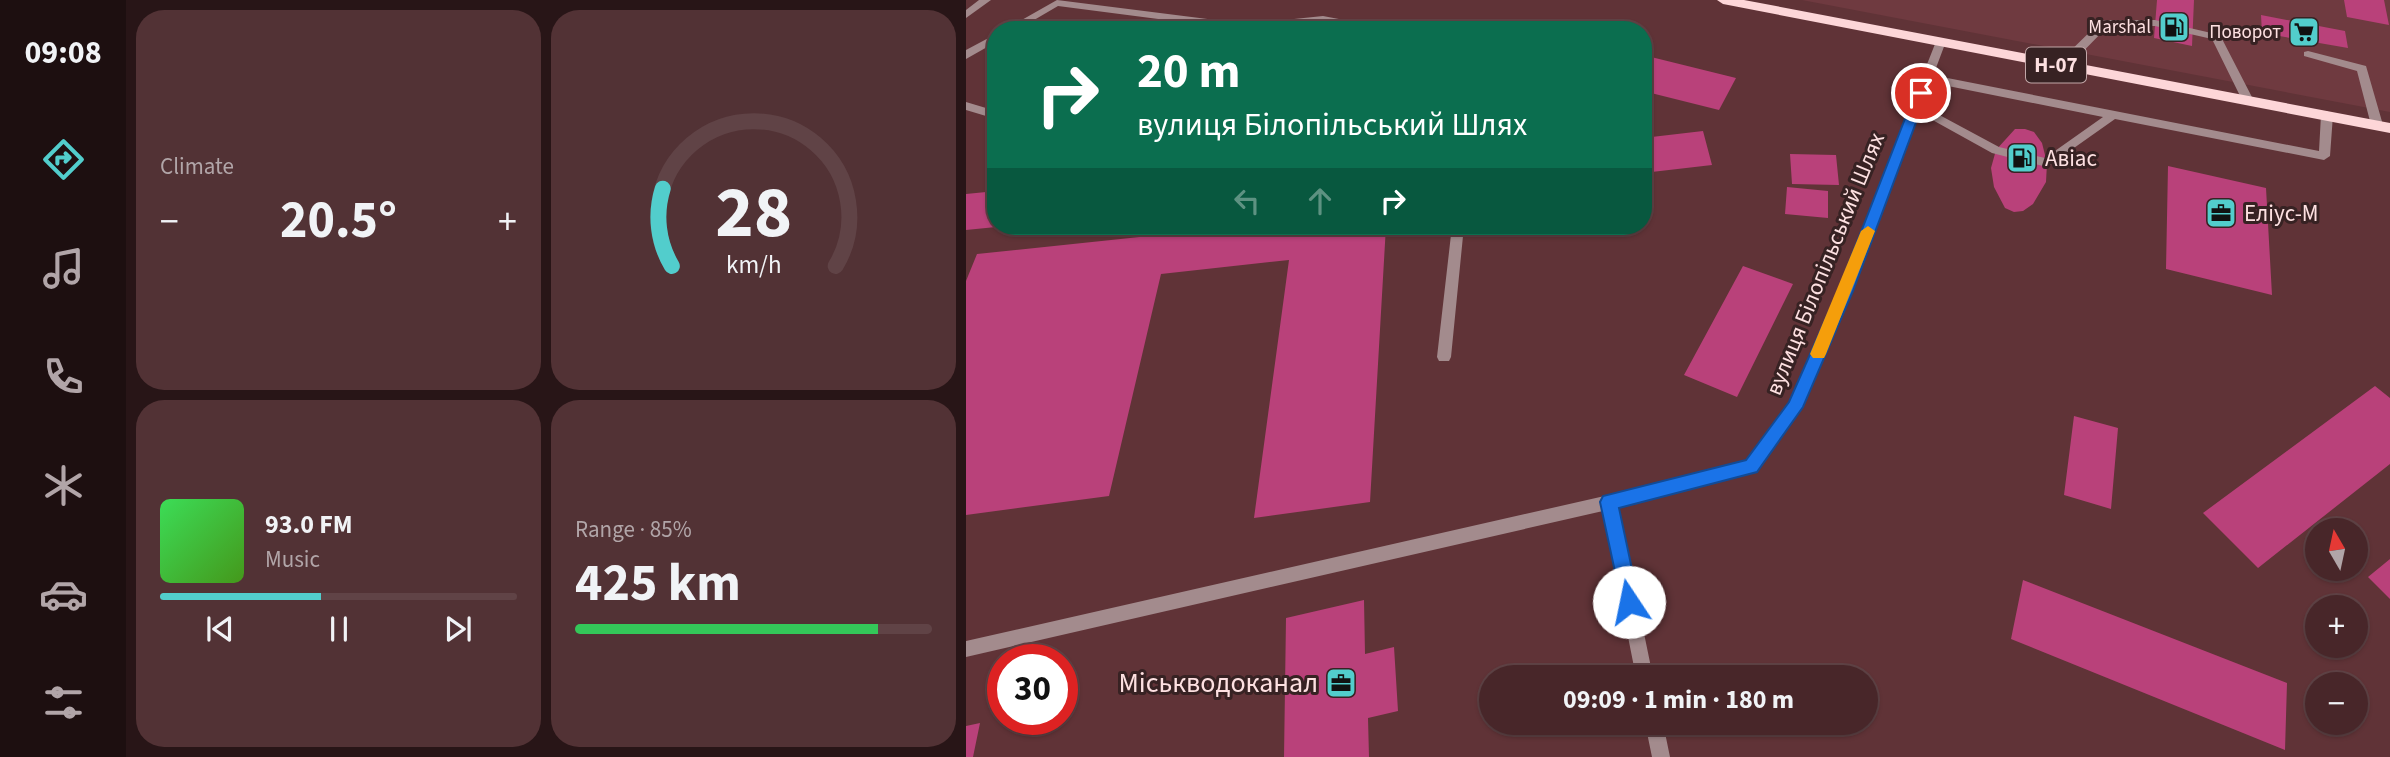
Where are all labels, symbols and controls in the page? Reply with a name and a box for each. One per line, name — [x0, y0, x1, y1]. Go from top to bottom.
fuel station icon: Marshal — [2157, 10, 2191, 44]
place label: Marshal — [2088, 14, 2151, 41]
supermarket icon: Поворот — [2287, 15, 2321, 49]
place label: Поворот — [2209, 19, 2281, 46]
text: 09:08 — [24, 30, 102, 76]
text: 20 m — [1137, 37, 1241, 107]
road number: Н-07 — [2026, 48, 2086, 82]
icon: right — [1022, 49, 1113, 140]
pin — [1891, 63, 1951, 123]
icon: arrive — [1902, 74, 1940, 112]
text: вулиця Білопільський Шлях — [1137, 102, 1527, 148]
street label: вулиця Білопільський Шлях — [1757, 128, 1893, 400]
icon: directions — [39, 135, 88, 184]
fuel station icon: Авіас — [2005, 141, 2039, 175]
place label: Авіас — [2045, 142, 2097, 175]
text: Climate — [160, 150, 234, 183]
text: 28 — [715, 161, 792, 265]
icon: left — [1228, 182, 1266, 220]
icon: ahead — [1301, 182, 1339, 220]
icon: right — [1374, 182, 1412, 220]
text: 20.5° — [280, 184, 397, 258]
text: − — [160, 195, 179, 249]
text: + — [498, 195, 517, 249]
office icon: Еліус-М — [2204, 196, 2238, 230]
place label: Еліус-М — [2244, 197, 2319, 230]
icon: music — [39, 244, 88, 293]
text: km/h — [726, 247, 781, 283]
icon: phone — [39, 352, 88, 401]
icon: climate — [39, 461, 88, 510]
text: 93.0 FM — [265, 506, 353, 543]
text: Range · 85% — [575, 513, 692, 546]
north arrow — [2305, 518, 2368, 581]
map controls — [2305, 518, 2368, 735]
text: Music — [265, 543, 320, 576]
text: 425 km — [575, 547, 741, 621]
position arrow — [1592, 565, 1666, 639]
icon: car — [39, 570, 88, 619]
button: + — [2305, 595, 2368, 658]
icon: previous — [201, 610, 239, 648]
icon: pause — [320, 610, 358, 648]
icon: next — [439, 610, 477, 648]
speed limit sign: 30 — [987, 644, 1078, 735]
place label: Міськводоканал — [1118, 663, 1318, 703]
office icon: Міськводоканал — [1324, 666, 1358, 700]
button: − — [2305, 672, 2368, 735]
icon: filters — [39, 678, 88, 727]
text: 09:09 · 1 min · 180 m — [1563, 681, 1794, 718]

